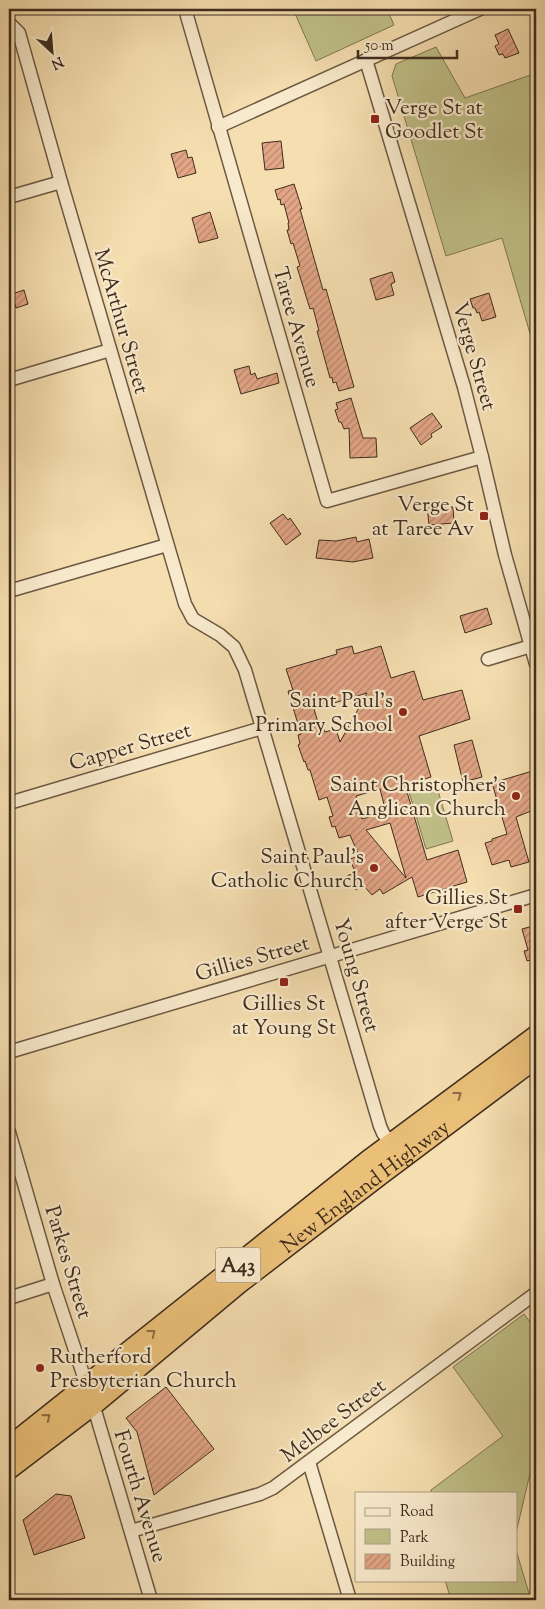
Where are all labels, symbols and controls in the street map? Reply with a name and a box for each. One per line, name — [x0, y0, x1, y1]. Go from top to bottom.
north arrow — [28, 28, 78, 78]
scale bar — [358, 28, 456, 60]
text: 50 m — [364, 36, 394, 57]
text: N — [47, 50, 66, 73]
place label: Verge St at Goodlet St — [385, 94, 484, 148]
marker: Verge St at Goodlet St — [369, 113, 381, 125]
street label: McArthur Street — [85, 245, 155, 398]
street label: Taree Avenue — [264, 264, 327, 391]
street label: Verge Street — [443, 299, 503, 414]
place label: Verge St at Taree Av — [372, 491, 474, 545]
marker: Verge St at Taree Av — [478, 510, 490, 522]
place label: Saint Paul's Primary School — [255, 687, 393, 741]
marker: Saint Paul's Primary School — [397, 706, 409, 718]
street label: Capper Street — [66, 716, 195, 780]
place label: Saint Christopher's Anglican Church — [330, 771, 506, 825]
marker: Saint Christopher's Anglican Church — [510, 790, 522, 802]
place label: Saint Paul's Catholic Church — [211, 843, 364, 897]
marker: Saint Paul's Catholic Church — [368, 862, 380, 874]
place label: Gillies St after Verge St — [385, 884, 508, 938]
marker: Gillies St after Verge St — [512, 903, 524, 915]
street label: Young Street — [324, 915, 386, 1036]
street label: Gillies Street — [192, 929, 313, 991]
marker: Gillies St at Young St — [278, 976, 290, 988]
place label: Gillies St at Young St — [232, 990, 336, 1044]
one-way arrow — [452, 1092, 462, 1101]
street label: New England Highway — [275, 1113, 457, 1262]
street label: Parkes Street — [36, 1202, 98, 1323]
road number: A43 — [216, 1248, 260, 1282]
one-way arrow — [146, 1331, 155, 1339]
place label: Rutherford Presbyterian Church — [50, 1343, 237, 1397]
marker: Rutherford Presbyterian Church — [34, 1362, 46, 1374]
street label: Melbee Street — [275, 1372, 393, 1471]
one-way arrow — [41, 1415, 50, 1423]
street label: Fourth Avenue — [105, 1427, 173, 1566]
legend — [355, 1492, 518, 1582]
text: Road — [400, 1502, 434, 1523]
text: Park — [400, 1528, 429, 1549]
text: Building — [400, 1552, 455, 1573]

